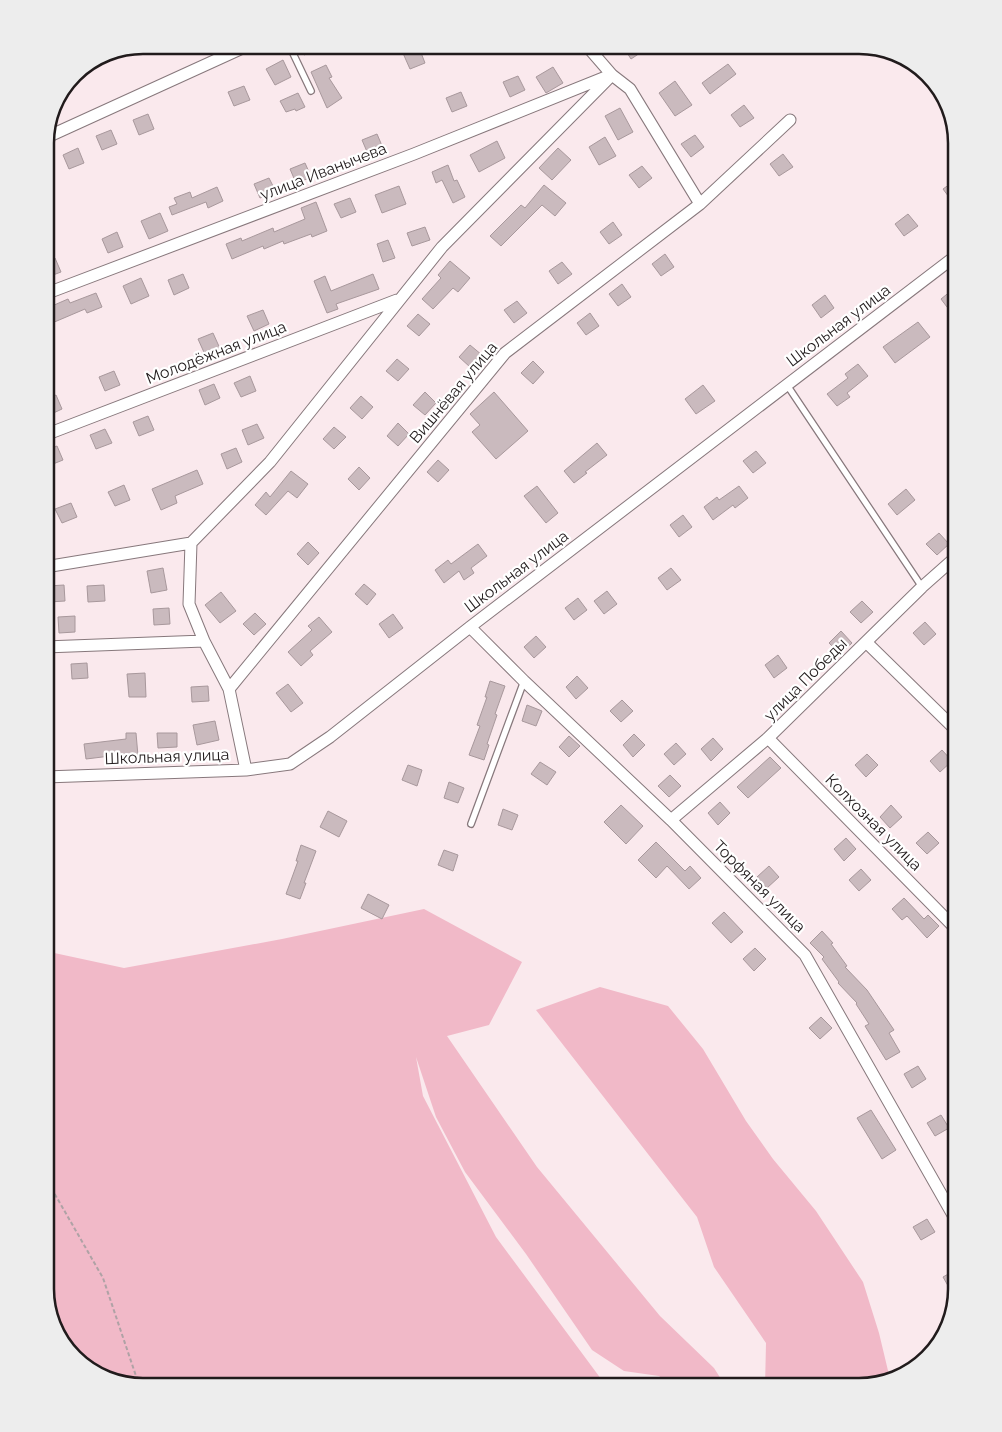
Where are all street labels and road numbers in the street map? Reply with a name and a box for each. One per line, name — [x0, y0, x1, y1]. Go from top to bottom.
street label: улица Иванычева — [257, 139, 389, 204]
street label: Школьная улица — [783, 280, 894, 371]
street label: Молодёжная улица — [143, 317, 289, 388]
street label: Вишнёвая улица — [406, 338, 501, 447]
street label: Школьная улица — [461, 526, 572, 617]
street label: улица Победы — [760, 634, 851, 725]
street label: Школьная улица — [104, 745, 230, 768]
street label: Колхозная улица — [822, 770, 926, 874]
street label: Торфяная улица — [710, 836, 810, 936]

